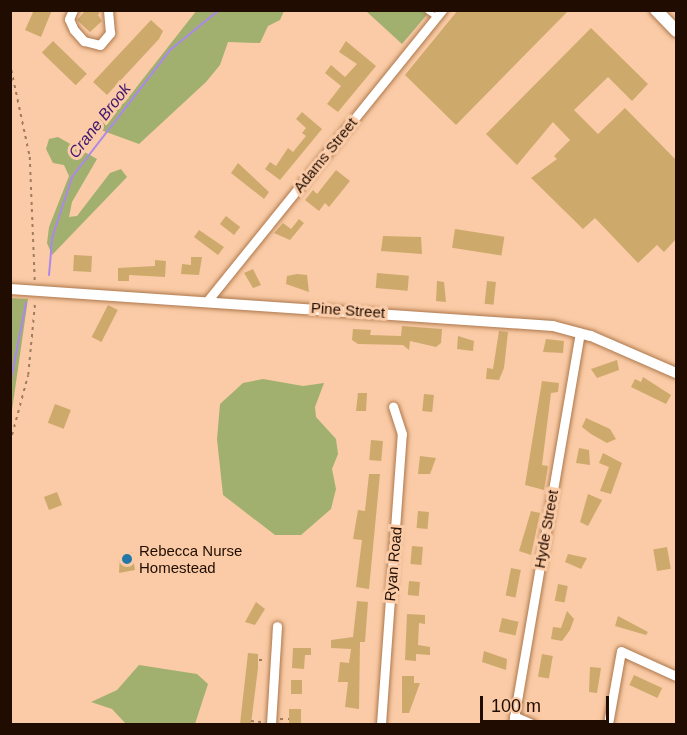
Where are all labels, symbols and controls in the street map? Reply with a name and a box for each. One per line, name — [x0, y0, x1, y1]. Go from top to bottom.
water label: Crane Brook — [65, 80, 135, 162]
street label: Adams Street — [289, 114, 361, 196]
street label: Pine Street — [310, 298, 386, 322]
street label: Hyde Street — [530, 488, 562, 570]
street label: Ryan Road — [381, 526, 405, 602]
place label: Rebecca Nurse Homestead — [139, 541, 242, 576]
marker: Rebecca Nurse Homestead — [120, 552, 134, 566]
scale bar — [483, 684, 612, 722]
text: 100 m — [491, 696, 541, 716]

